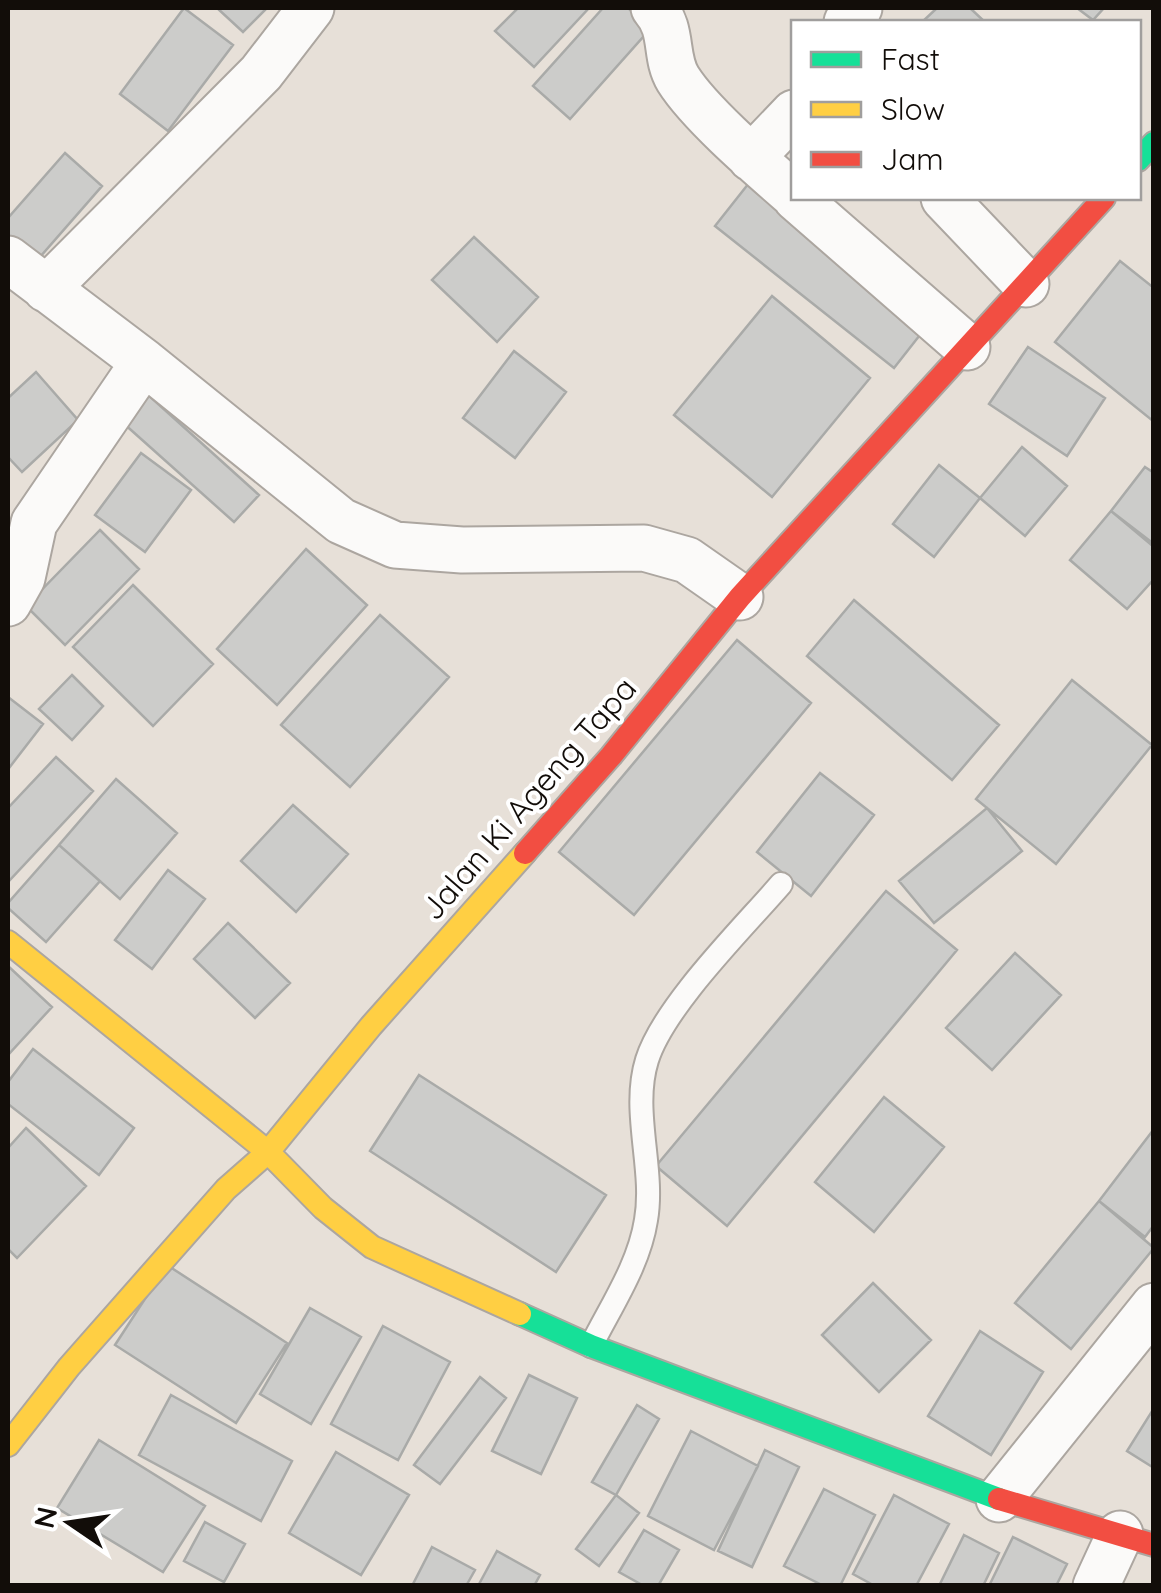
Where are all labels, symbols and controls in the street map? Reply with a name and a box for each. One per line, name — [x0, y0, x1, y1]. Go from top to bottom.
legend — [791, 20, 1141, 200]
text: Fast — [881, 40, 940, 78]
text: Slow — [881, 90, 945, 128]
text: Jam — [881, 140, 944, 178]
street label: Jalan Ki Ageng Tapa — [412, 668, 644, 928]
north arrow — [20, 1473, 120, 1573]
text: N — [26, 1503, 65, 1531]

